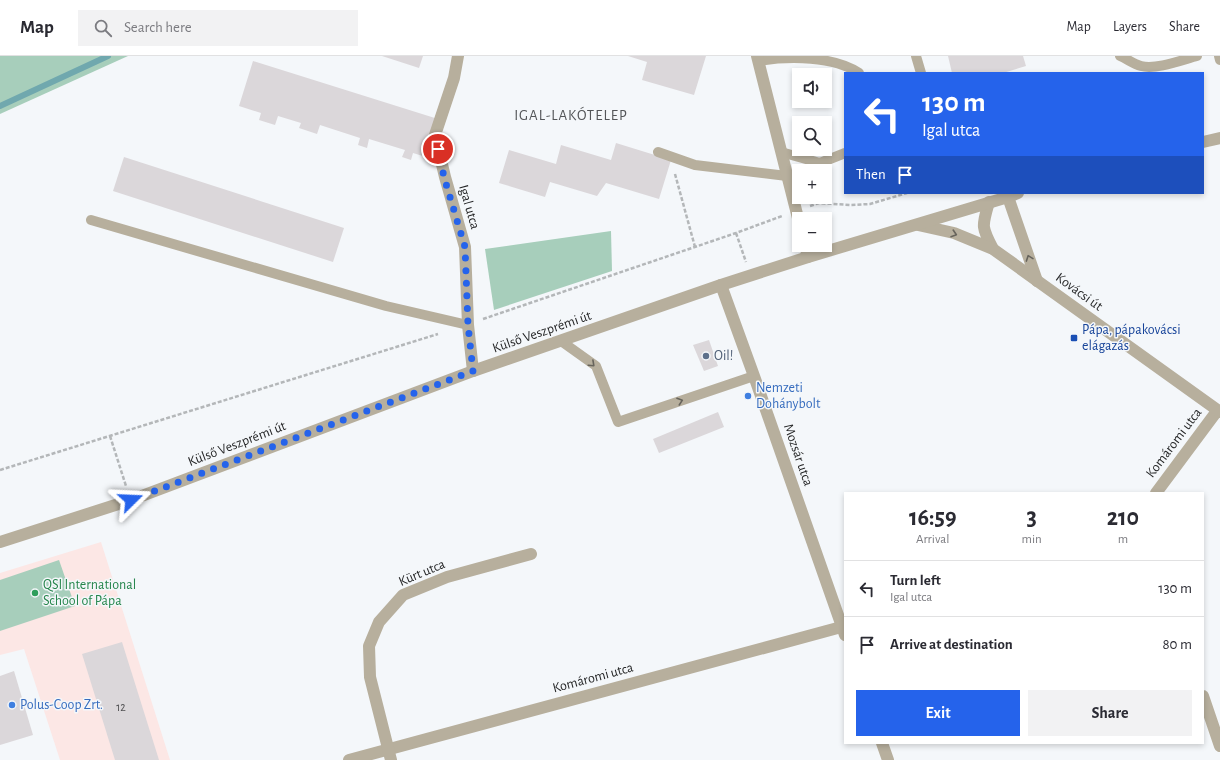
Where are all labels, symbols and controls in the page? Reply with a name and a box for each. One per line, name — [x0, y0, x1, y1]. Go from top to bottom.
search box — [78, 10, 358, 46]
icon: search — [92, 17, 114, 39]
text: Map — [20, 18, 54, 37]
text: Search here — [124, 20, 192, 35]
text: Map — [1066, 20, 1091, 34]
text: Layers — [1113, 20, 1147, 34]
text: Share — [1169, 20, 1200, 34]
map controls — [792, 68, 832, 252]
button: sound — [792, 68, 832, 108]
icon: left — [856, 88, 908, 140]
text: 130 m — [922, 89, 986, 117]
district label: IGAL-LAKÓTELEP — [514, 106, 628, 123]
button: search — [792, 116, 832, 156]
text: Igal utca — [922, 122, 980, 140]
pin — [421, 132, 455, 166]
icon: arrive — [427, 138, 449, 160]
button: + — [792, 164, 832, 204]
icon: arrive — [894, 164, 916, 186]
text: Then — [856, 167, 886, 182]
street label: Igal utca — [456, 183, 482, 231]
button: − — [792, 212, 832, 252]
one-way arrow — [950, 229, 957, 237]
one-way arrow — [1025, 254, 1033, 261]
street label: Kovácsi út — [1053, 270, 1105, 314]
street label: Külső Veszprémi út — [491, 308, 594, 355]
place label: Pápa, pápakovácsi elágazás — [1082, 323, 1181, 353]
marker: Pápa, pápakovácsi elágazás — [1069, 333, 1079, 343]
place label: Oil! — [714, 349, 733, 363]
marker: Oil! — [701, 351, 711, 361]
one-way arrow — [587, 359, 595, 367]
place label: Nemzeti Dohánybolt — [756, 381, 821, 411]
marker: Nemzeti Dohánybolt — [743, 391, 753, 401]
one-way arrow — [676, 397, 683, 406]
street label: Komáromi utca — [1143, 405, 1205, 480]
street label: Külső Veszprémi út — [186, 419, 288, 469]
street label: Mozsár utca — [781, 422, 815, 488]
position arrow — [110, 479, 152, 521]
text: 16:59 — [909, 506, 957, 530]
text: 3 — [1026, 506, 1037, 530]
text: 210 — [1107, 506, 1139, 530]
text: Arrival — [916, 533, 949, 546]
text: min — [1021, 533, 1042, 546]
text: m — [1118, 533, 1128, 546]
street label: Kürt utca — [397, 557, 448, 589]
text: Turn left — [890, 573, 941, 588]
place label: QSI International School of Pápa — [43, 578, 136, 608]
icon: left — [856, 578, 878, 600]
text: 130 m — [1158, 581, 1192, 596]
marker: QSI International School of Pápa — [30, 588, 40, 598]
text: Igal utca — [890, 591, 932, 604]
icon: arrive — [856, 634, 878, 656]
text: Arrive at destination — [890, 637, 1013, 652]
text: 80 m — [1162, 637, 1192, 652]
street label: Komáromi utca — [551, 660, 635, 695]
button: Exit — [856, 690, 1020, 736]
button: Share — [1028, 690, 1192, 736]
place label: Polus-Coop Zrt. — [20, 698, 103, 712]
marker: Polus-Coop Zrt. — [7, 700, 17, 710]
house number: 12 — [116, 701, 126, 713]

